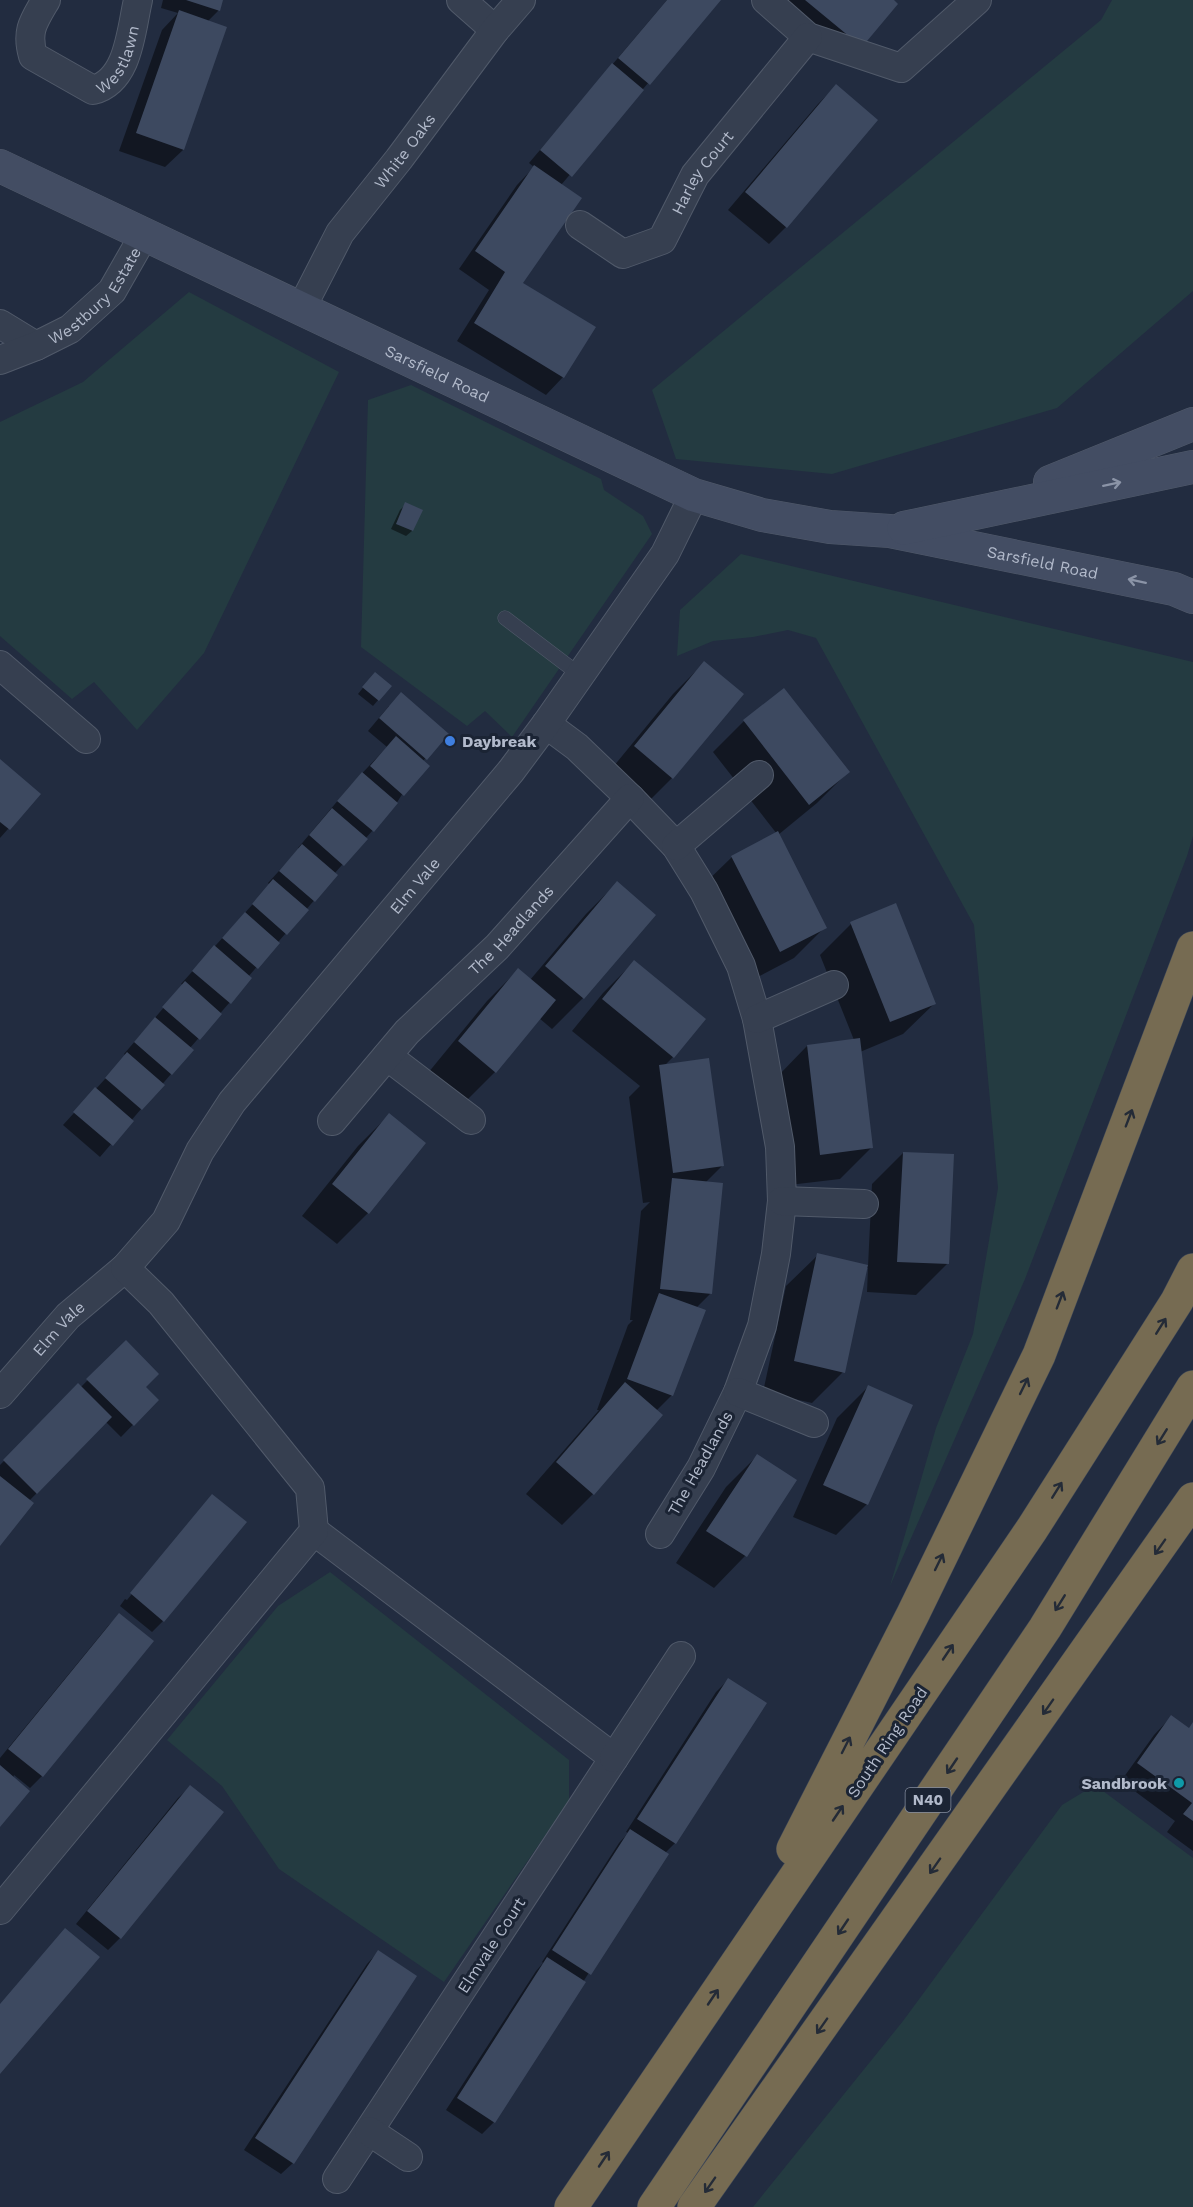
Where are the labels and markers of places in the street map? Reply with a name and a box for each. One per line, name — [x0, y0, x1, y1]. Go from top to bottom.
place label: Daybreak — [462, 732, 536, 751]
marker: Daybreak — [443, 734, 457, 748]
place label: Sandbrook — [1082, 1774, 1167, 1793]
marker: Sandbrook — [1172, 1776, 1186, 1790]

